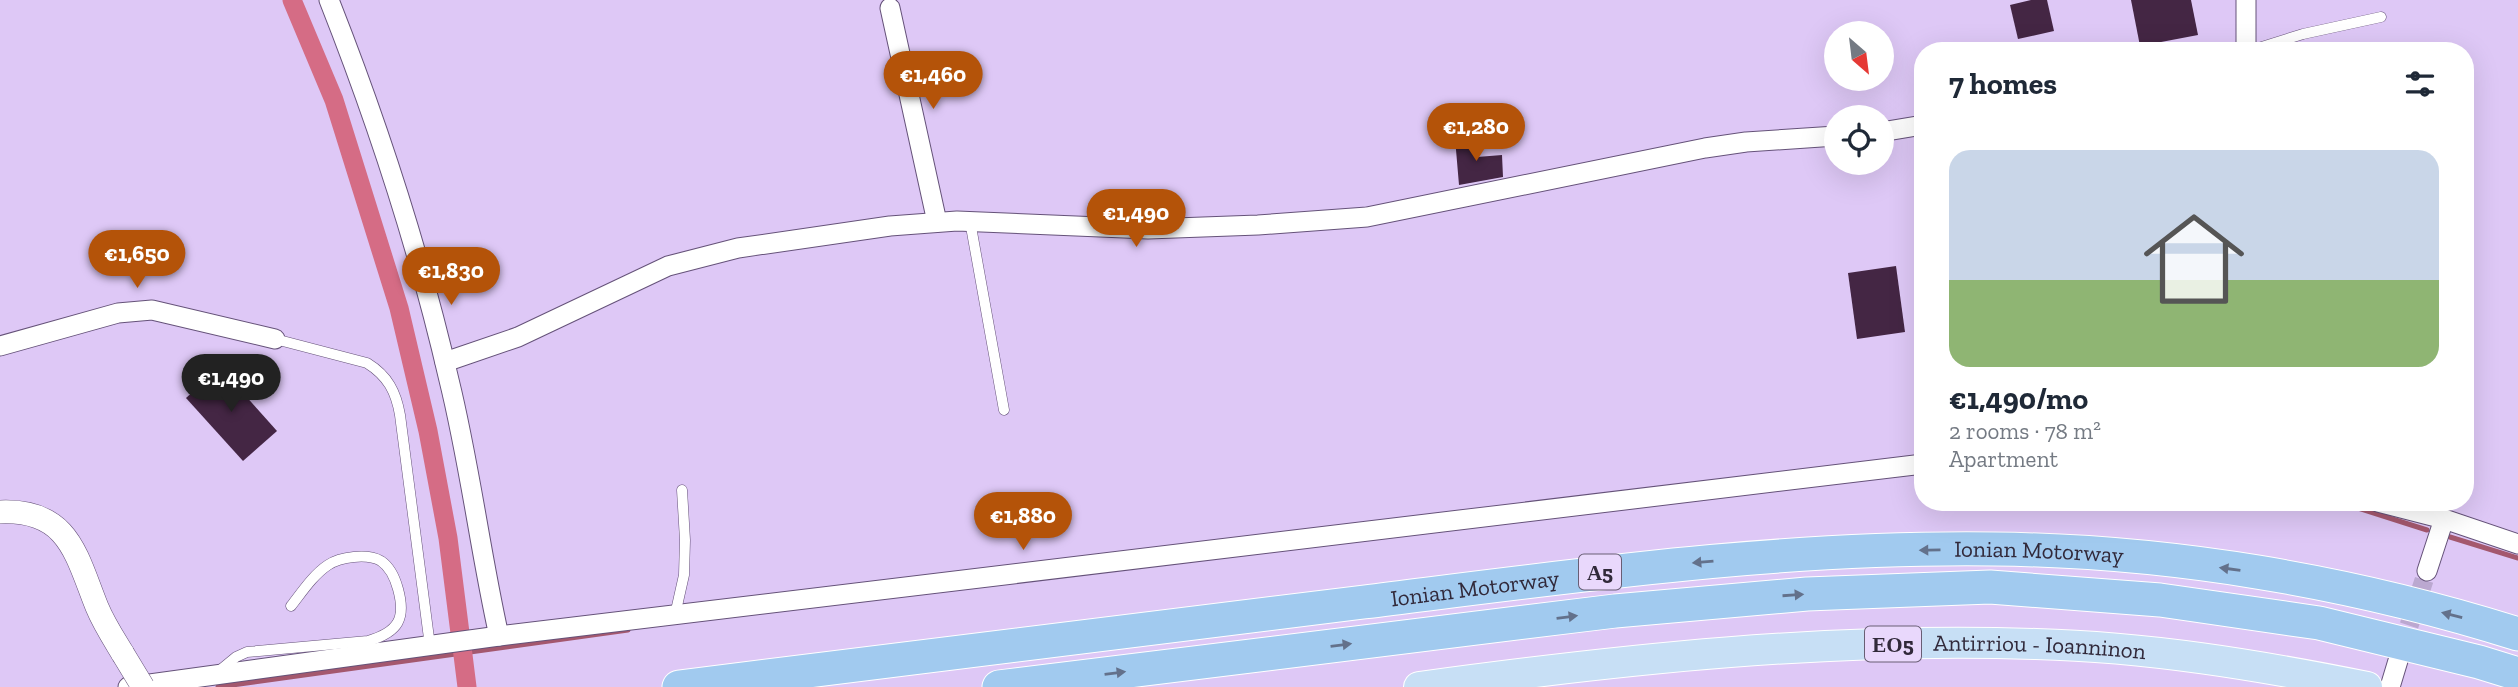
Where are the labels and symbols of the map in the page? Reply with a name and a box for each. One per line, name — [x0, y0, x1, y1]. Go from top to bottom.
north arrow — [1824, 21, 1894, 91]
pin: €1,460 — [876, 52, 990, 111]
pin: €1,280 — [1419, 104, 1533, 163]
pin: €1,490 — [1079, 190, 1193, 249]
pin: €1,650 — [80, 230, 194, 290]
pin: €1,830 — [394, 247, 508, 307]
pin: €1,490 — [174, 354, 288, 414]
pin: €1,880 — [966, 492, 1080, 552]
street label: Ionian Motorway — [1954, 535, 2125, 569]
one-way arrow — [1919, 544, 1941, 556]
road number: Α5 — [1579, 554, 1621, 590]
one-way arrow — [1692, 557, 1714, 568]
one-way arrow — [2219, 563, 2241, 574]
street label: Ionian Motorway — [1389, 564, 1561, 613]
one-way arrow — [1782, 589, 1804, 600]
one-way arrow — [2441, 609, 2463, 620]
one-way arrow — [1556, 611, 1578, 622]
road number: ΕΟ5 — [1865, 626, 1921, 662]
street label: Antirriou - Ioanninon — [1933, 629, 2147, 665]
one-way arrow — [1330, 639, 1352, 650]
one-way arrow — [1104, 667, 1126, 678]

